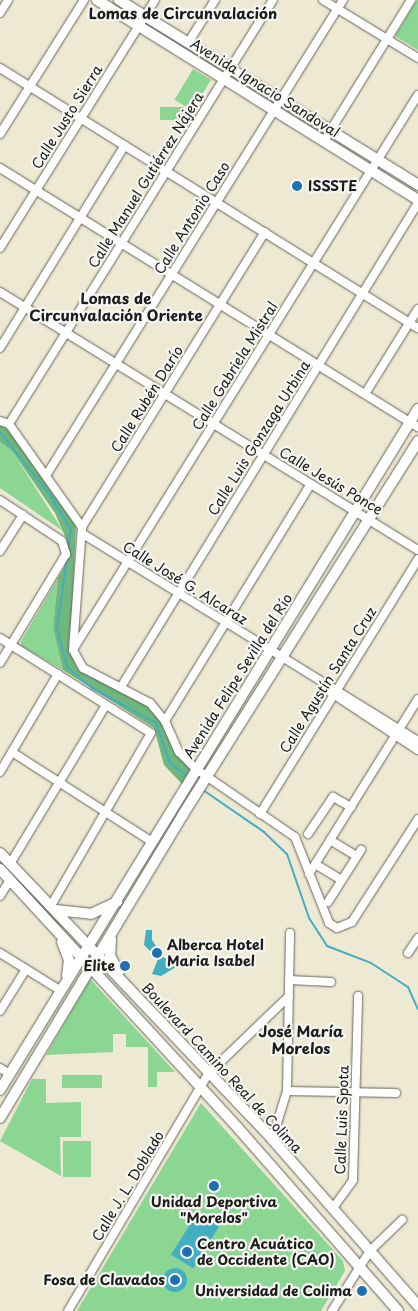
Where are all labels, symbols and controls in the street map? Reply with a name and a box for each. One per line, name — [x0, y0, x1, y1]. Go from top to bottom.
district label: Lomas de Circunvalación — [89, 4, 277, 22]
street label: Avenida Ignacio Sandoval — [187, 35, 343, 141]
street label: Calle Justo Sierra — [28, 62, 106, 172]
street label: Calle Manuel Gutiérrez Nájera — [84, 88, 208, 272]
street label: Calle Antonio Caso — [151, 159, 233, 277]
place label: ISSSTE — [308, 178, 357, 194]
marker: ISSSTE — [290, 179, 304, 193]
district label: Lomas de Circunvalación Oriente — [29, 288, 203, 323]
street label: Calle Gabriela Mistral — [188, 299, 282, 433]
street label: Calle Rubén Darío — [107, 342, 187, 456]
street label: Calle Luis Gonzaga Urbina — [204, 357, 314, 519]
street label: Calle Jesús Ponce — [276, 443, 386, 519]
street label: Calle José G. Alcaraz — [119, 538, 251, 628]
street label: Avenida Felipe Sevilla del Río — [179, 589, 297, 763]
street label: Calle Agustín Santa Cruz — [276, 604, 380, 756]
place label: Alberca Hotel Maria Isabel — [167, 937, 265, 970]
marker: Alberca Hotel Maria Isabel — [151, 947, 163, 959]
place label: Elite — [83, 958, 115, 974]
marker: Elite — [119, 960, 131, 972]
street label: Boulevard Camino Real de Colima — [138, 979, 306, 1157]
district label: José María Morelos — [259, 1021, 343, 1056]
street label: Calle Luis Spota — [332, 1065, 352, 1175]
street label: Calle J. L. Doblado — [88, 1127, 168, 1245]
marker: Unidad Deportiva "Morelos" — [208, 1180, 220, 1192]
place label: Unidad Deportiva "Morelos" — [150, 1194, 278, 1226]
place label: Centro Acuático de Occidente (CAO) — [197, 1236, 335, 1268]
marker: Centro Acuático de Occidente (CAO) — [181, 1246, 193, 1258]
place label: Fosa de Clavados — [43, 1272, 165, 1288]
marker: Fosa de Clavados — [169, 1274, 181, 1286]
place label: Universidad de Colima — [193, 1283, 352, 1299]
marker: Universidad de Colima — [356, 1285, 368, 1297]

